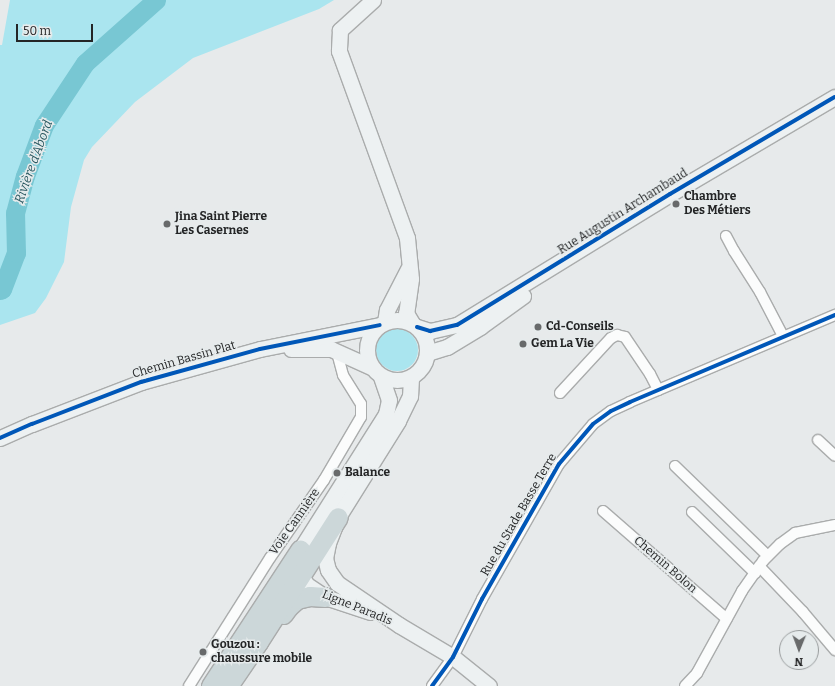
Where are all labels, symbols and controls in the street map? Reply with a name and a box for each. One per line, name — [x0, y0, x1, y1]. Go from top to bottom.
scale bar — [18, 16, 95, 42]
text: 50 m — [23, 24, 51, 38]
water label: Rivière d'Abord — [12, 118, 56, 206]
street label: Rue Augustin Archambaud — [555, 166, 691, 258]
place label: Chambre Des Métiers — [684, 190, 751, 218]
marker: Chambre Des Métiers — [671, 199, 681, 209]
place label: Jina Saint Pierre Les Casernes — [175, 210, 267, 238]
marker: Jina Saint Pierre Les Casernes — [162, 219, 172, 229]
place label: Cd-Conseils — [546, 320, 614, 334]
marker: Cd-Conseils — [533, 322, 543, 332]
place label: Gem La Vie — [531, 337, 594, 351]
street label: Chemin Bassin Plat — [131, 338, 237, 382]
marker: Gem La Vie — [518, 339, 528, 349]
street label: Rue du Stade Basse Terre — [478, 451, 560, 579]
place label: Balance — [345, 466, 390, 480]
marker: Balance — [332, 468, 342, 478]
street label: Voie Cannière — [267, 486, 323, 558]
street label: Chemin Bolon — [631, 534, 699, 596]
street label: Ligne Paradis — [320, 587, 394, 629]
north arrow — [779, 630, 819, 670]
place label: Gouzou : chaussure mobile — [211, 638, 312, 666]
marker: Gouzou : chaussure mobile — [198, 647, 208, 657]
text: N — [794, 655, 803, 668]

